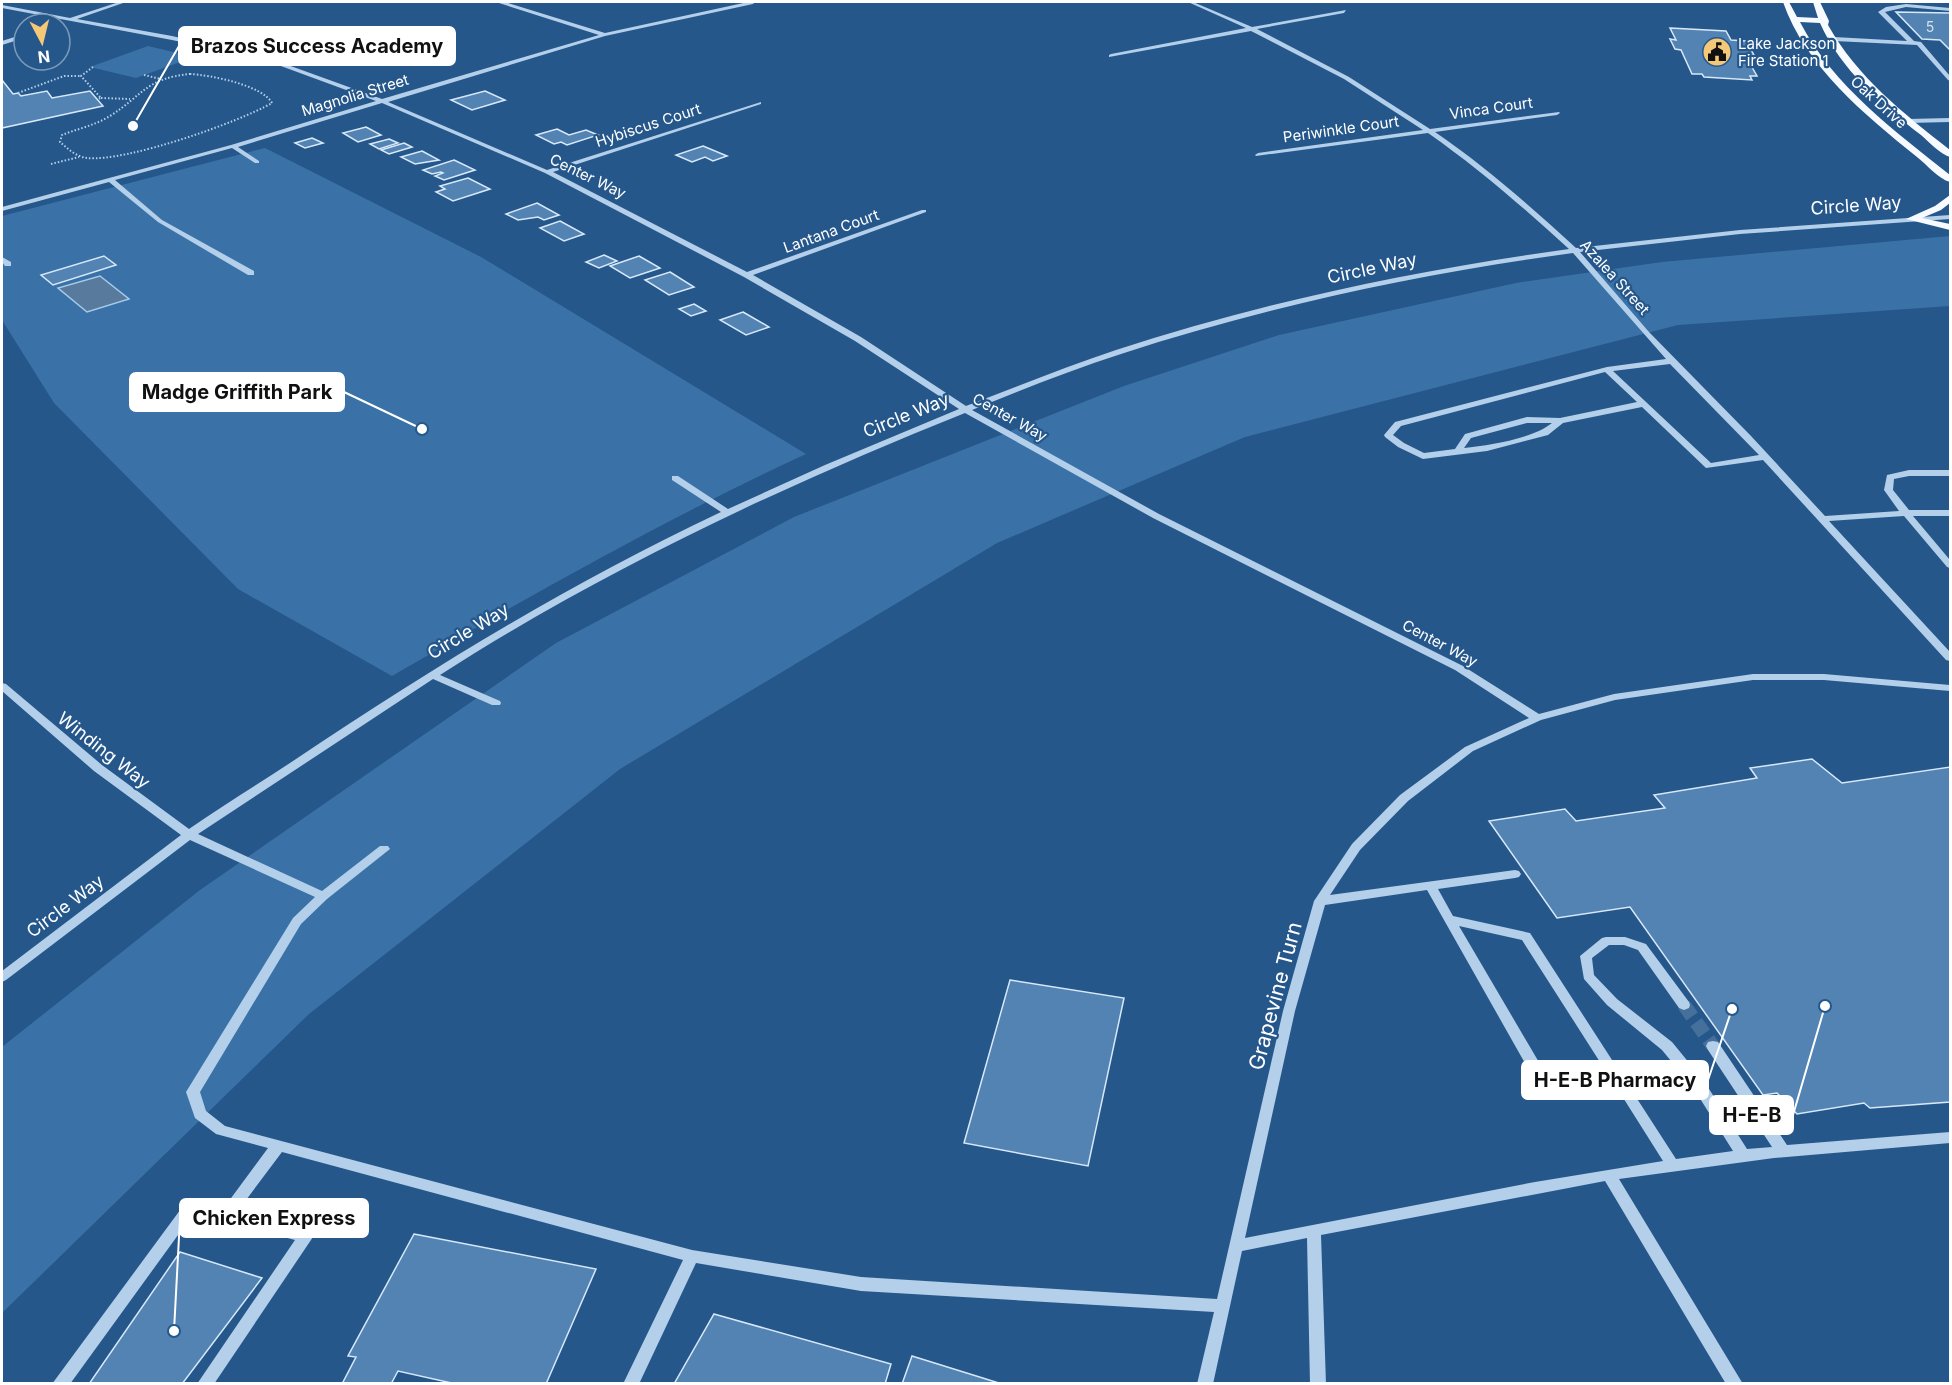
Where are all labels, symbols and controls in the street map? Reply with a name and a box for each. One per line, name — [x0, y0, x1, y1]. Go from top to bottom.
north arrow — [12, 12, 72, 72]
house number: 5 — [1926, 18, 1934, 35]
callout: Brazos Success Academy — [179, 27, 455, 65]
text: Brazos Success Academy — [191, 34, 443, 58]
place label: Lake Jackson Fire Station 1 — [1738, 34, 1835, 70]
public building icon: Lake Jackson Fire Station 1 — [1701, 36, 1733, 68]
text: N — [37, 46, 51, 68]
street label: Magnolia Street — [299, 70, 411, 120]
street label: Oak Drive — [1847, 72, 1911, 132]
street label: Vinca Court — [1448, 93, 1534, 123]
street label: Hybiscus Court — [593, 99, 703, 151]
street label: Periwinkle Court — [1282, 111, 1400, 147]
street label: Center Way — [547, 149, 630, 203]
street label: Circle Way — [1810, 191, 1902, 219]
street label: Lantana Court — [781, 205, 881, 257]
street label: Azalea Street — [1576, 236, 1654, 319]
street label: Circle Way — [1325, 248, 1419, 288]
callout: Madge Griffith Park — [130, 373, 344, 411]
text: Madge Griffith Park — [142, 380, 333, 404]
street label: Circle Way — [860, 388, 952, 442]
street label: Center Way — [969, 389, 1051, 446]
street label: Circle Way — [424, 599, 512, 663]
street label: Center Way — [1399, 615, 1481, 671]
street label: Winding Way — [54, 707, 154, 793]
street label: Circle Way — [22, 870, 108, 942]
street label: Grapevine Turn — [1243, 919, 1307, 1073]
callout: H-E-B Pharmacy — [1522, 1061, 1708, 1099]
text: H-E-B Pharmacy — [1534, 1068, 1696, 1092]
callout: H-E-B — [1710, 1096, 1793, 1134]
text: H-E-B — [1722, 1103, 1782, 1127]
callout: Chicken Express — [180, 1199, 368, 1237]
text: Chicken Express — [192, 1206, 356, 1230]

